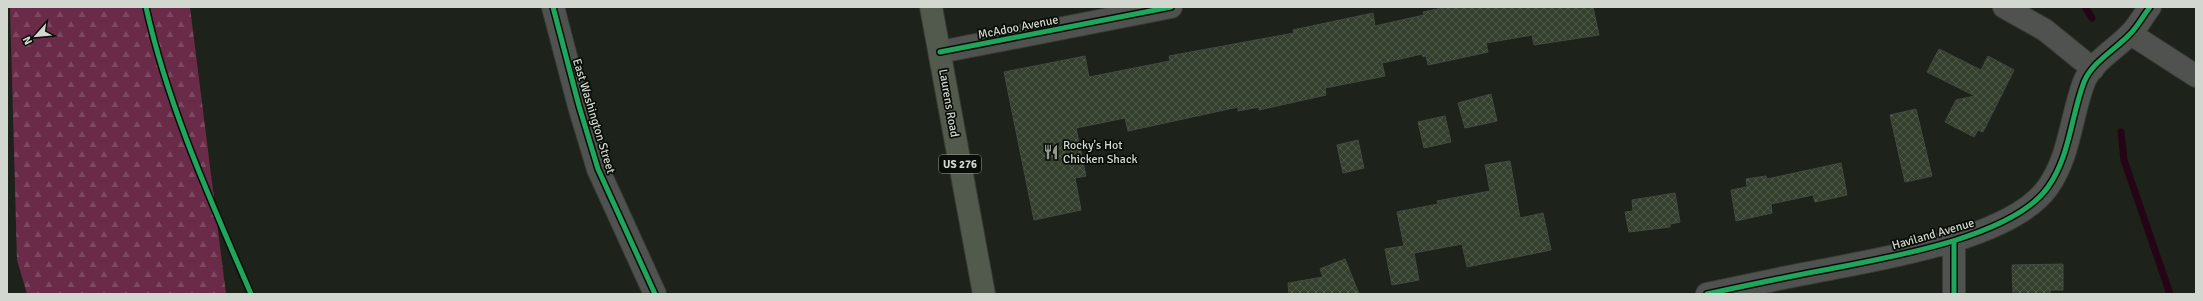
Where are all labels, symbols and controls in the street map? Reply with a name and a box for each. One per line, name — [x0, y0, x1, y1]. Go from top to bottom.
street label: McAdoo Avenue — [977, 12, 1060, 43]
north arrow — [16, 16, 56, 56]
text: N — [20, 34, 35, 47]
street label: East Washington Street — [569, 57, 618, 175]
street label: Laurens Road — [935, 68, 962, 138]
place label: Rocky's Hot Chicken Shack — [1063, 138, 1138, 167]
restaurant icon: Rocky's Hot Chicken Shack — [1042, 143, 1060, 161]
road number: US 276 — [939, 155, 981, 173]
street label: Haviland Avenue — [1890, 216, 1976, 253]

